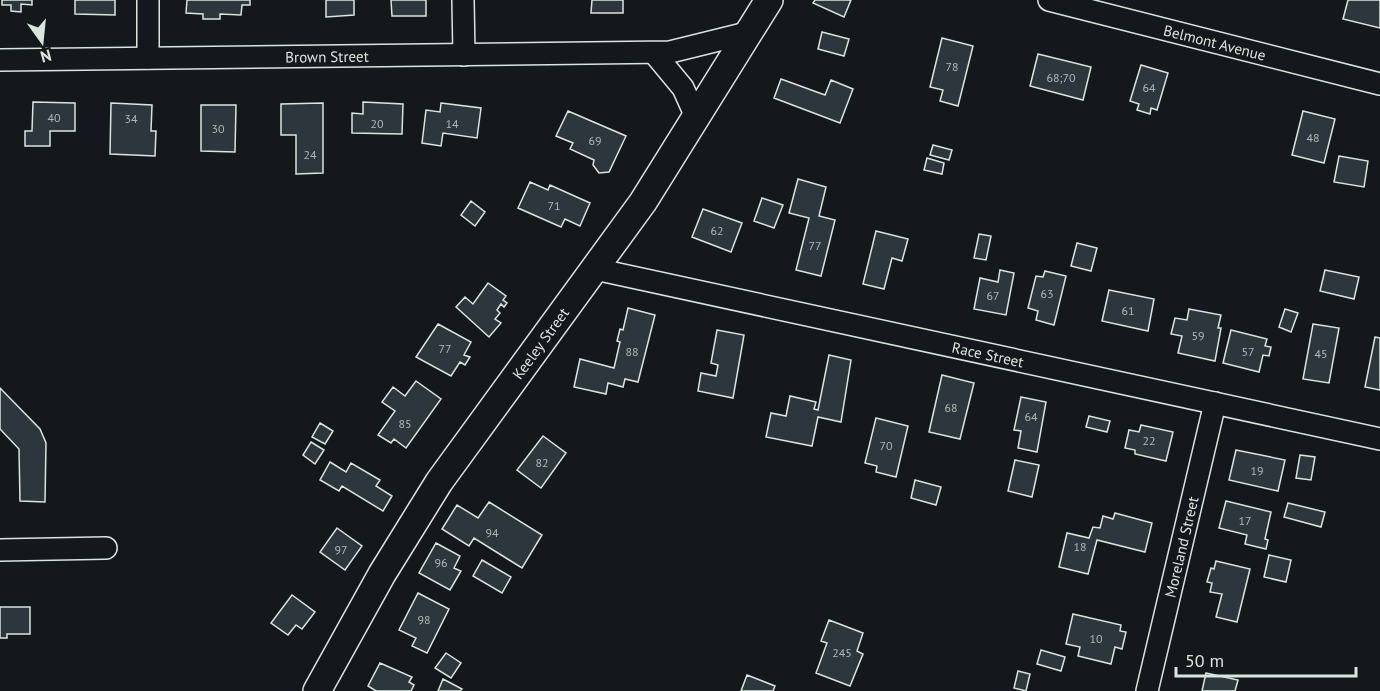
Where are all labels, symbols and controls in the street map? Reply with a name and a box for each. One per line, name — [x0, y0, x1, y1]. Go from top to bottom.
north arrow — [12, 12, 72, 72]
street label: Belmont Avenue — [1162, 20, 1268, 64]
text: N — [38, 45, 54, 68]
street label: Brown Street — [285, 46, 369, 66]
house number: 78 — [945, 59, 959, 74]
house number: 68;70 — [1046, 70, 1076, 85]
house number: 64 — [1142, 80, 1156, 95]
house number: 40 — [47, 110, 61, 125]
house number: 34 — [124, 111, 138, 126]
house number: 20 — [370, 116, 384, 131]
house number: 14 — [445, 116, 459, 131]
house number: 30 — [211, 121, 225, 136]
house number: 48 — [1306, 130, 1320, 145]
house number: 69 — [588, 133, 602, 148]
house number: 24 — [303, 147, 317, 162]
house number: 71 — [547, 198, 561, 213]
house number: 62 — [710, 223, 724, 238]
house number: 77 — [808, 238, 822, 253]
house number: 63 — [1040, 286, 1054, 301]
house number: 67 — [986, 288, 1000, 303]
street label: Keeley Street — [508, 303, 573, 383]
house number: 61 — [1121, 303, 1135, 318]
house number: 59 — [1191, 328, 1205, 343]
street label: Race Street — [950, 337, 1025, 371]
house number: 77 — [438, 341, 452, 356]
house number: 88 — [625, 344, 639, 359]
house number: 57 — [1241, 344, 1255, 359]
house number: 45 — [1314, 346, 1328, 361]
house number: 68 — [944, 400, 958, 415]
house number: 64 — [1024, 409, 1038, 424]
house number: 85 — [398, 416, 412, 431]
house number: 22 — [1142, 433, 1156, 448]
house number: 70 — [879, 438, 893, 453]
house number: 82 — [535, 455, 549, 470]
house number: 19 — [1250, 463, 1264, 478]
street label: Moreland Street — [1160, 495, 1202, 599]
house number: 17 — [1238, 513, 1252, 528]
house number: 94 — [485, 525, 499, 540]
house number: 18 — [1073, 539, 1087, 554]
house number: 97 — [334, 542, 348, 557]
house number: 96 — [434, 555, 448, 570]
house number: 98 — [417, 612, 431, 627]
house number: 10 — [1089, 631, 1103, 646]
scale bar — [1176, 640, 1356, 678]
house number: 245 — [832, 645, 852, 660]
text: 50 m — [1185, 649, 1224, 672]

